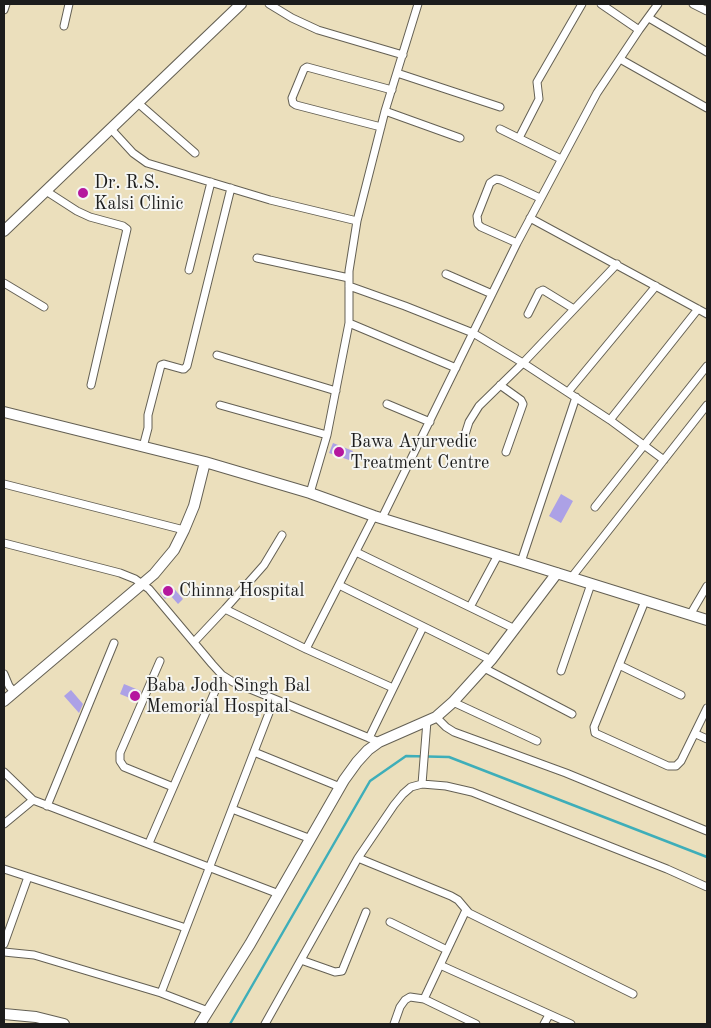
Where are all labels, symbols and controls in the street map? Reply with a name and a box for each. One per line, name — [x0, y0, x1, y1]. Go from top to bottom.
place label: Dr. R.S. Kalsi Clinic — [94, 172, 183, 214]
marker: Dr. R.S. Kalsi Clinic — [76, 186, 90, 200]
place label: Bawa Ayurvedic Treatment Centre — [350, 431, 489, 474]
marker: Bawa Ayurvedic Treatment Centre — [332, 445, 346, 459]
place label: Chinna Hospital — [179, 580, 304, 602]
marker: Chinna Hospital — [161, 584, 175, 598]
place label: Baba Jodh Singh Bal Memorial Hospital — [146, 675, 310, 718]
marker: Baba Jodh Singh Bal Memorial Hospital — [128, 689, 142, 703]

